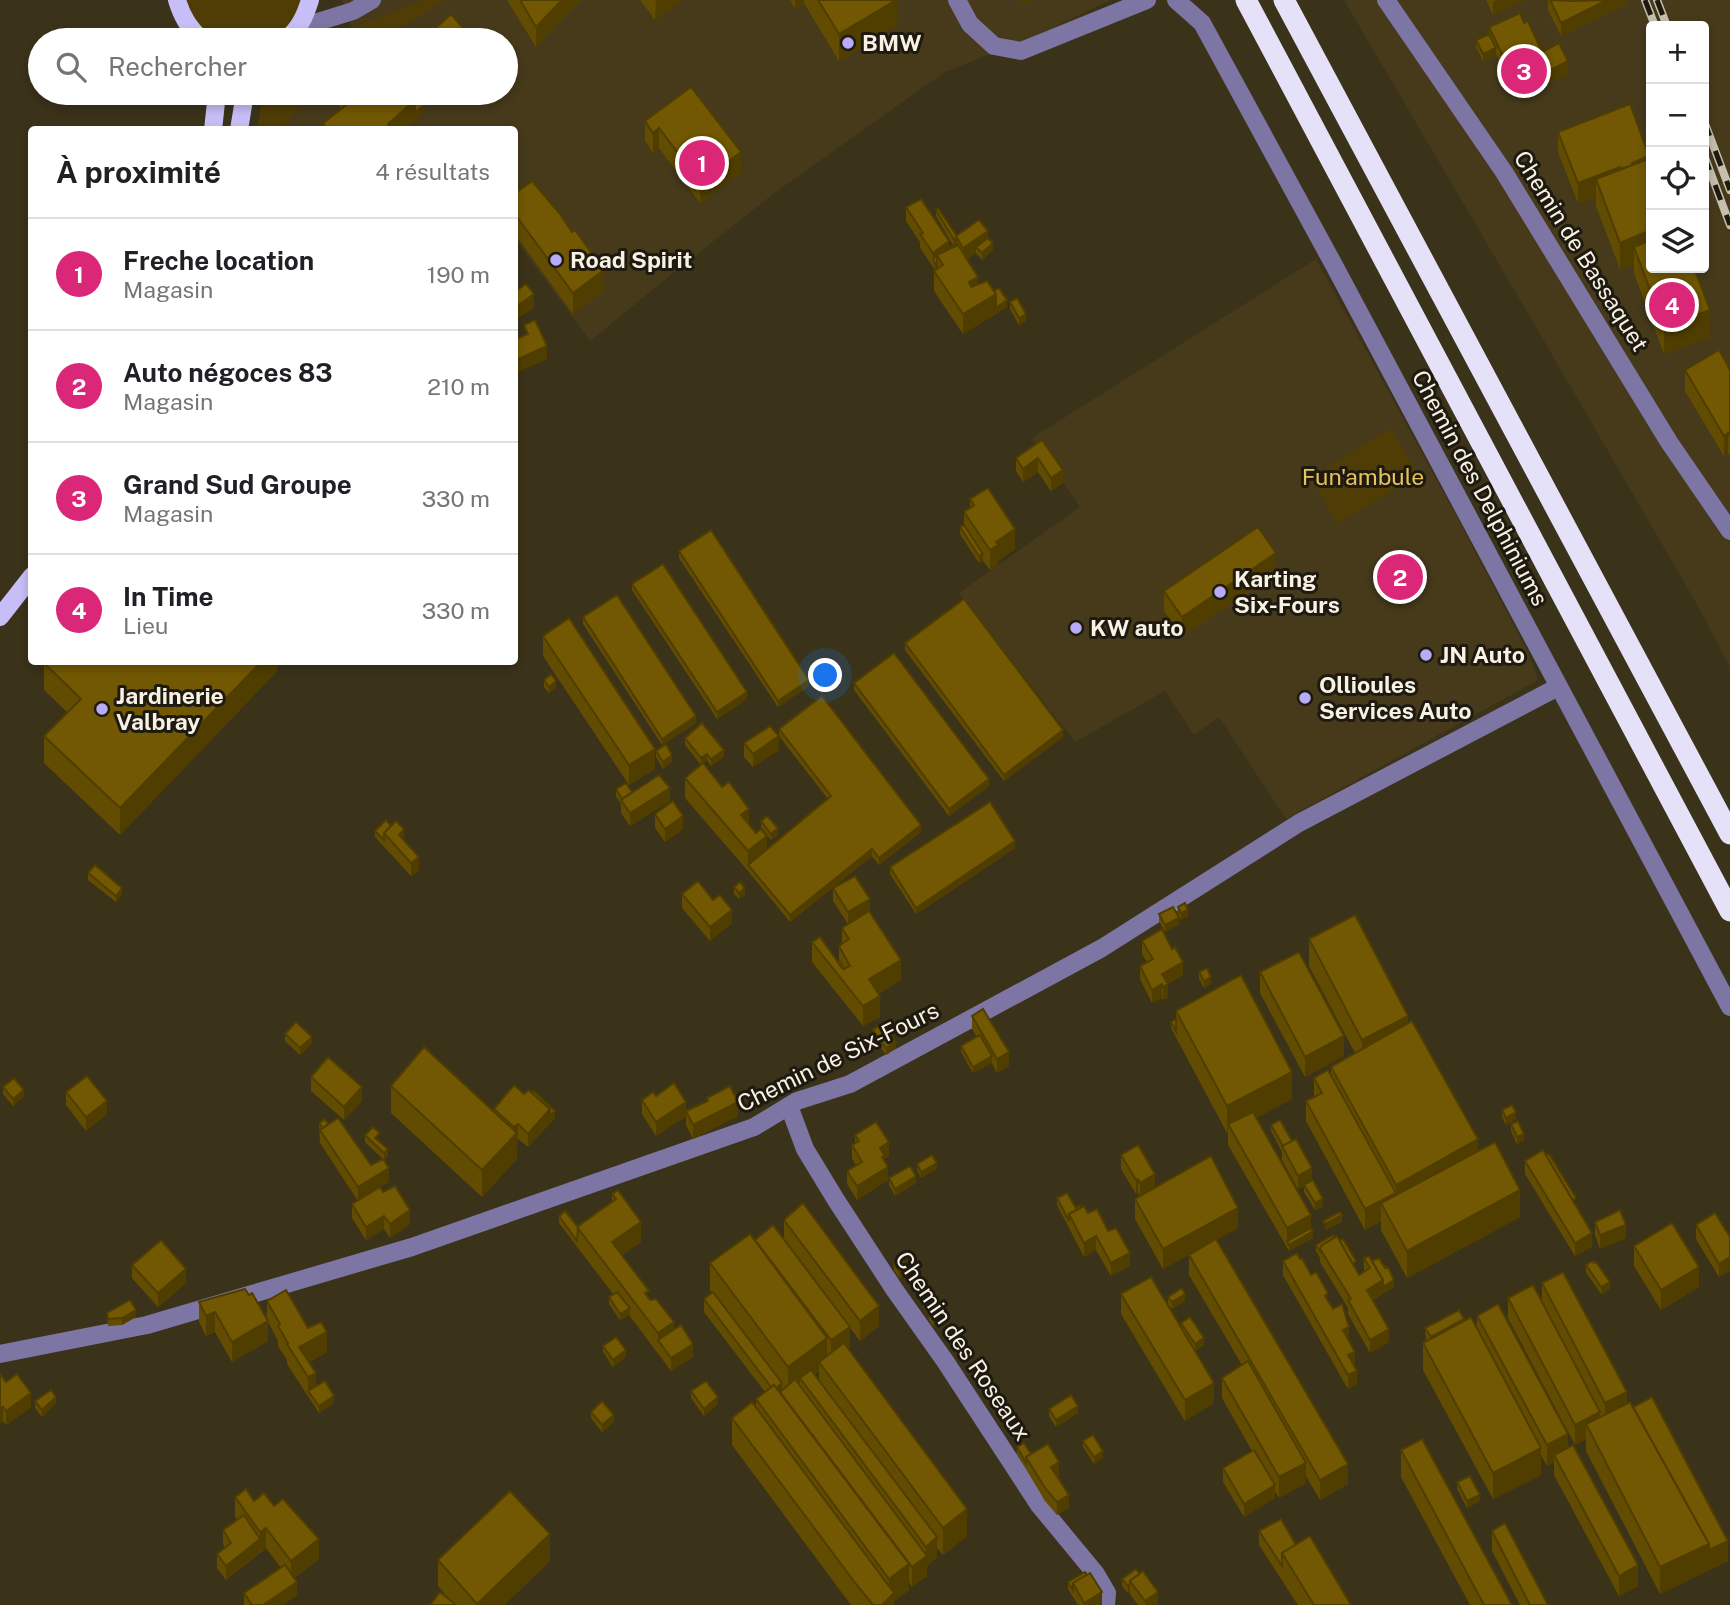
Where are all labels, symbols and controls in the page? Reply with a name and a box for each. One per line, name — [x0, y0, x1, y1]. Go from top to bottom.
map controls — [1646, 21, 1709, 273]
button: + — [1646, 21, 1709, 84]
search box — [28, 28, 518, 105]
place label: BMW — [862, 29, 921, 56]
marker: BMW — [840, 35, 856, 51]
pin: 3 — [1501, 45, 1547, 97]
icon: search — [52, 48, 90, 86]
text: Rechercher — [108, 51, 247, 82]
button: − — [1646, 84, 1709, 147]
pin: 1 — [679, 137, 725, 189]
street label: Chemin de Bassaquet — [1509, 146, 1654, 356]
button: locate — [1646, 147, 1709, 210]
text: À proximité — [56, 154, 221, 190]
text: 4 résultats — [375, 158, 490, 185]
button: layers — [1646, 210, 1709, 273]
text: Freche location — [123, 245, 314, 276]
place label: Road Spirit — [570, 246, 692, 273]
marker: Road Spirit — [548, 252, 564, 268]
text: 1 — [74, 261, 84, 288]
text: 190 m — [427, 261, 490, 288]
text: Magasin — [123, 276, 213, 303]
pin: 4 — [1649, 279, 1695, 331]
text: Auto négoces 83 — [123, 357, 333, 388]
street label: Chemin des Delphiniums — [1407, 365, 1554, 610]
text: 2 — [72, 373, 86, 400]
text: 210 m — [427, 373, 490, 400]
text: Magasin — [123, 388, 213, 415]
park label: Fun'ambule — [1302, 463, 1424, 490]
text: Grand Sud Groupe — [123, 469, 352, 500]
text: 3 — [71, 485, 87, 512]
text: 330 m — [422, 485, 490, 512]
text: Magasin — [123, 500, 213, 527]
pin: 2 — [1377, 551, 1423, 603]
place label: Karting Six-Fours — [1234, 565, 1340, 618]
text: In Time — [123, 581, 214, 612]
marker: Karting Six-Fours — [1212, 584, 1228, 600]
text: 4 — [71, 597, 87, 624]
text: 330 m — [422, 597, 490, 624]
text: Lieu — [123, 612, 168, 639]
place label: KW auto — [1090, 614, 1184, 641]
marker: KW auto — [1068, 620, 1084, 636]
place label: JN Auto — [1440, 641, 1525, 668]
marker: JN Auto — [1418, 647, 1434, 663]
your location — [808, 658, 842, 692]
place label: Ollioules Services Auto — [1319, 671, 1471, 724]
place label: Jardinerie Valbray — [116, 682, 224, 735]
marker: Ollioules Services Auto — [1297, 690, 1313, 706]
marker: Jardinerie Valbray — [94, 701, 110, 717]
street label: Chemin de Six-Fours — [733, 996, 943, 1117]
street label: Chemin des Roseaux — [890, 1246, 1037, 1445]

